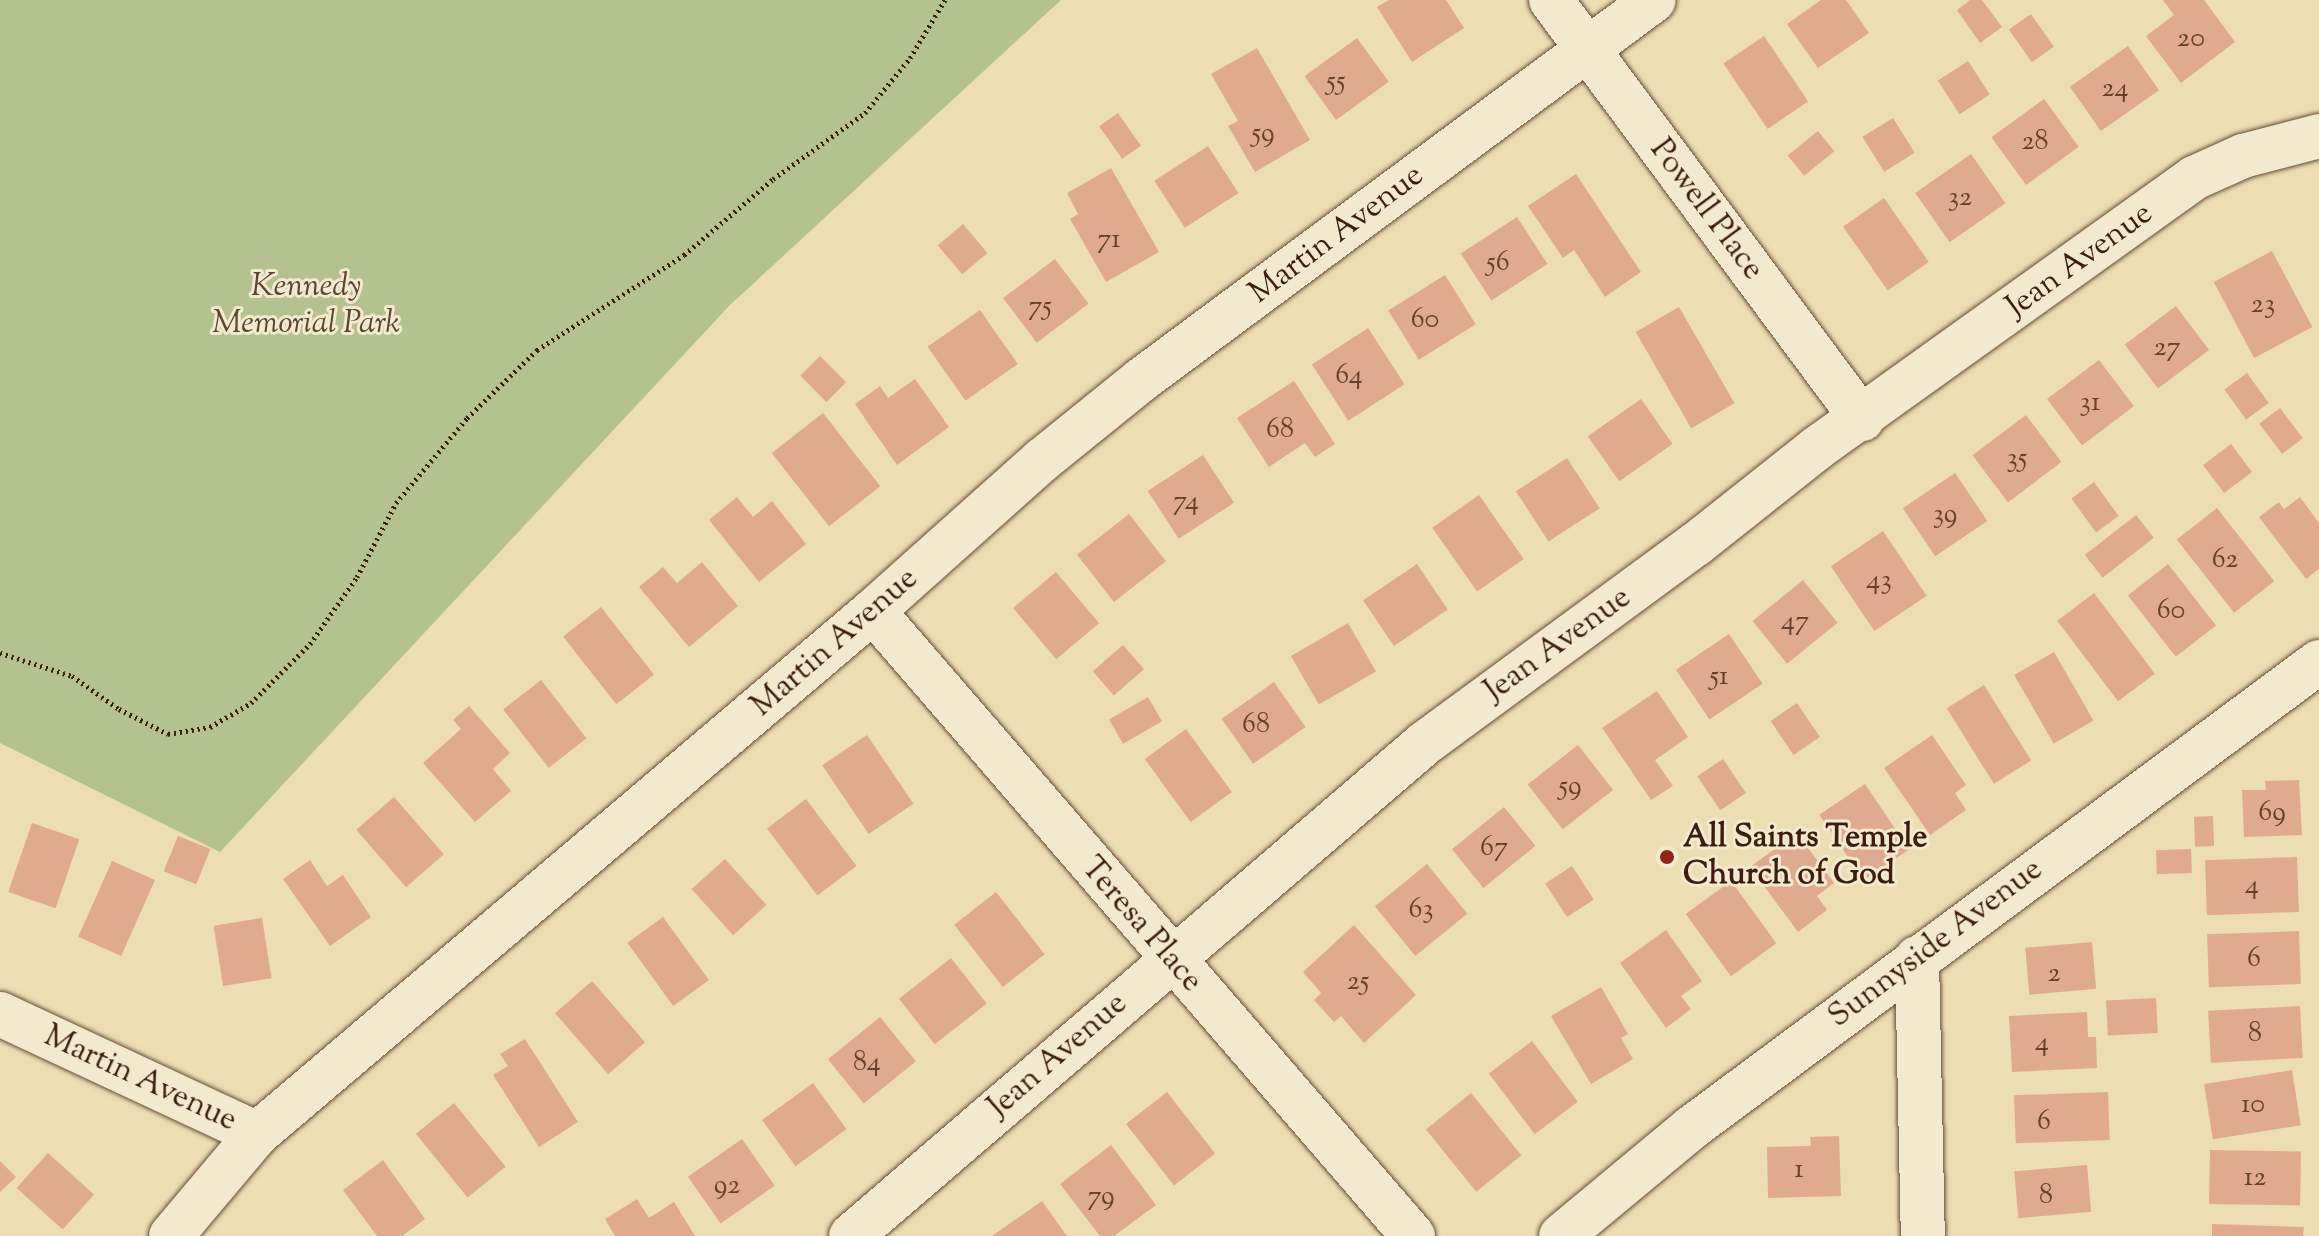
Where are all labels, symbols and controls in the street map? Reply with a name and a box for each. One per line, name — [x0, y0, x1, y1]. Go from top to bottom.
house number: 20 — [2177, 22, 2205, 56]
house number: 55 — [1326, 65, 1346, 99]
house number: 24 — [2101, 72, 2129, 106]
house number: 59 — [1251, 117, 1275, 151]
house number: 28 — [2021, 125, 2049, 159]
street label: Powell Place — [1641, 132, 1771, 288]
street label: Martin Avenue — [1242, 157, 1432, 313]
house number: 32 — [1948, 181, 1972, 215]
street label: Jean Avenue — [1999, 195, 2161, 327]
house number: 71 — [1097, 223, 1121, 257]
house number: 56 — [1486, 246, 1510, 280]
park label: Kennedy Memorial Park — [212, 269, 400, 344]
house number: 23 — [2251, 288, 2275, 322]
house number: 75 — [1028, 290, 1052, 324]
house number: 60 — [1411, 303, 1439, 337]
house number: 27 — [2153, 331, 2181, 365]
house number: 64 — [1335, 359, 1363, 393]
house number: 31 — [2080, 386, 2100, 420]
house number: 68 — [1266, 413, 1294, 447]
house number: 35 — [2007, 442, 2027, 476]
house number: 74 — [1173, 485, 1199, 519]
house number: 39 — [1933, 498, 1957, 532]
house number: 62 — [2212, 543, 2238, 577]
street label: Martin Avenue — [744, 560, 926, 726]
house number: 43 — [1866, 564, 1892, 598]
street label: Jean Avenue — [1477, 579, 1639, 711]
house number: 60 — [2157, 594, 2185, 628]
house number: 47 — [1781, 605, 1809, 639]
house number: 51 — [1709, 660, 1729, 694]
house number: 68 — [1242, 708, 1270, 742]
house number: 59 — [1558, 770, 1582, 804]
house number: 69 — [2258, 796, 2286, 830]
place label: All Saints Temple Church of God — [1683, 820, 1927, 895]
house number: 67 — [1480, 831, 1508, 865]
marker: All Saints Temple Church of God — [1658, 848, 1676, 866]
street label: Teresa Place — [1072, 850, 1210, 1000]
street label: Sunnyside Avenue — [1821, 851, 2051, 1037]
house number: 4 — [2245, 869, 2259, 903]
house number: 63 — [1408, 893, 1434, 927]
house number: 6 — [2247, 942, 2261, 976]
house number: 2 — [2047, 957, 2061, 991]
house number: 25 — [1347, 965, 1369, 999]
street label: Jean Avenue — [981, 985, 1135, 1127]
house number: 8 — [2248, 1017, 2262, 1051]
street label: Martin Avenue — [37, 1018, 243, 1140]
house number: 4 — [2035, 1026, 2049, 1060]
house number: 84 — [853, 1046, 881, 1080]
house number: 10 — [2241, 1088, 2265, 1122]
house number: 6 — [2037, 1105, 2051, 1139]
house number: 1 — [1794, 1153, 1804, 1187]
house number: 12 — [2244, 1161, 2266, 1195]
house number: 92 — [714, 1169, 740, 1203]
house number: 8 — [2039, 1179, 2053, 1213]
house number: 79 — [1087, 1180, 1115, 1214]

